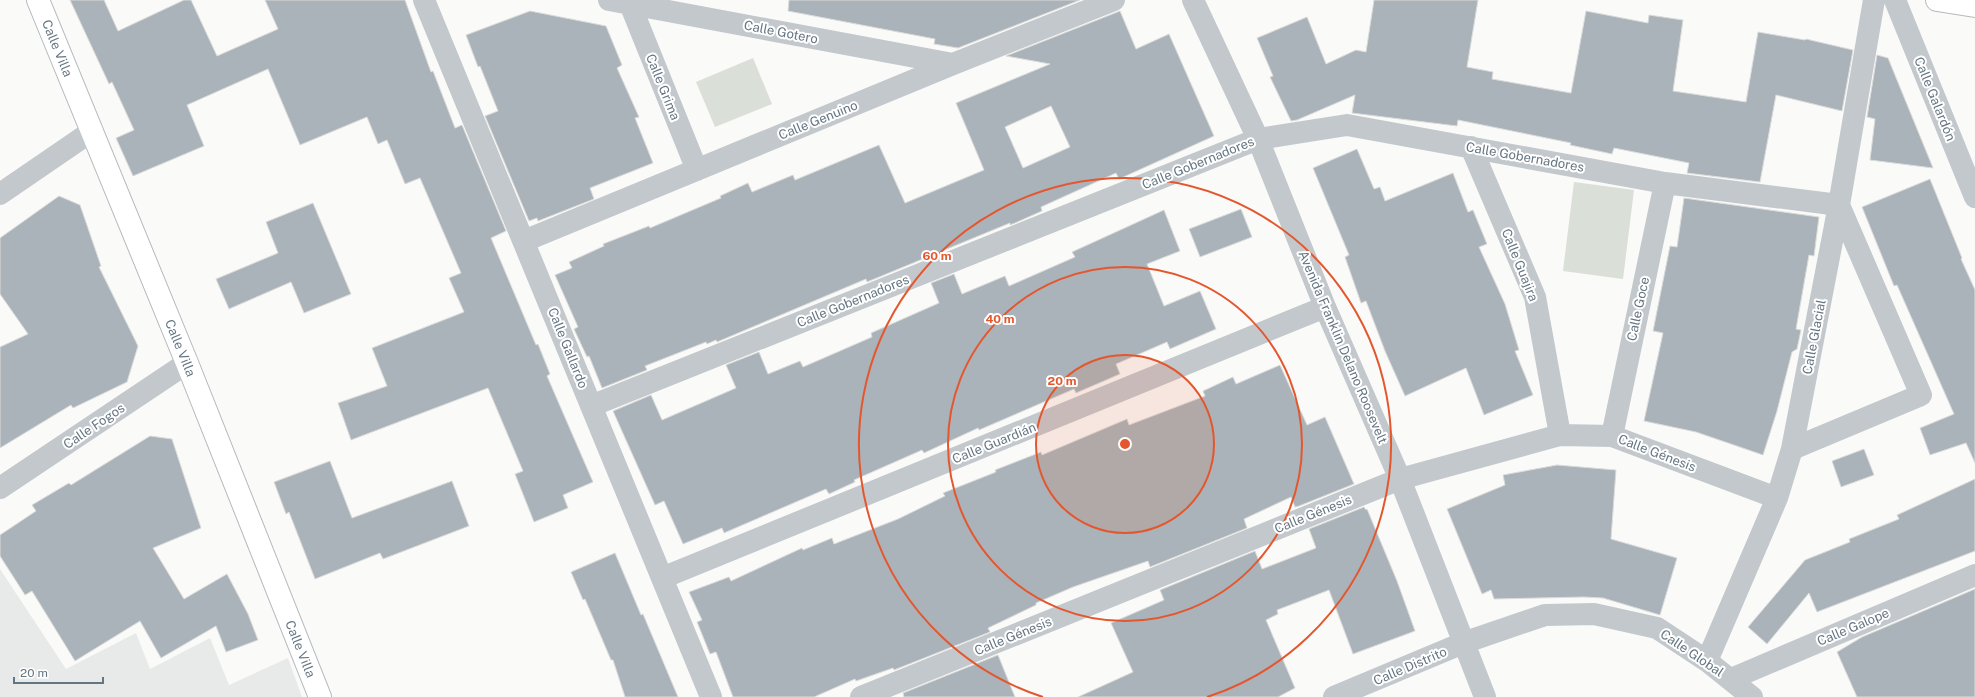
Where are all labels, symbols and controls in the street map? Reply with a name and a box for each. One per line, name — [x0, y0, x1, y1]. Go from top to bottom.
street label: Calle Villa — [39, 17, 76, 79]
street label: Calle Gotero — [743, 17, 819, 47]
street label: Calle Grima — [643, 52, 683, 122]
street label: Calle Galardón — [1911, 55, 1959, 143]
street label: Calle Genuino — [776, 97, 860, 143]
street label: Calle Gobernadores — [1140, 134, 1256, 192]
street label: Calle Gobernadores — [1465, 139, 1585, 175]
street label: Calle Guajira — [1499, 227, 1541, 303]
street label: Avenida Franklin Delano Roosevelt — [1295, 248, 1391, 446]
text: 60 m — [922, 249, 952, 263]
street label: Calle Gobernadores — [795, 272, 911, 330]
street label: Calle Goce — [1624, 276, 1652, 342]
street label: Calle Glacial — [1799, 298, 1829, 376]
street label: Calle Gallardo — [545, 306, 591, 390]
text: 40 m — [985, 312, 1015, 326]
street label: Calle Villa — [162, 317, 199, 379]
text: 20 m — [1048, 374, 1077, 388]
street label: Calle Fogos — [61, 400, 127, 452]
street label: Calle Guardián — [950, 419, 1038, 467]
street label: Calle Génesis — [1616, 431, 1698, 475]
centre of rings — [1118, 437, 1132, 451]
street label: Calle Génesis — [1272, 492, 1354, 536]
street label: Calle Galope — [1815, 605, 1891, 649]
street label: Calle Génesis — [972, 614, 1054, 658]
street label: Calle Villa — [283, 618, 319, 680]
street label: Calle Global — [1657, 626, 1727, 680]
street label: Calle Distrito — [1371, 644, 1449, 688]
scale bar — [14, 659, 103, 685]
text: 20 m — [20, 666, 48, 680]

